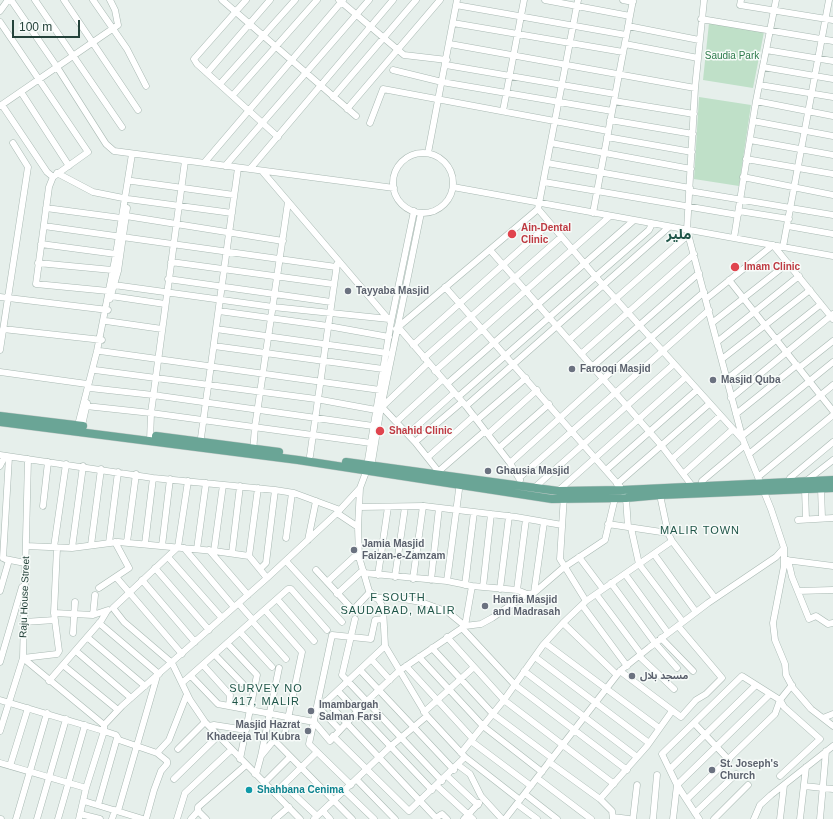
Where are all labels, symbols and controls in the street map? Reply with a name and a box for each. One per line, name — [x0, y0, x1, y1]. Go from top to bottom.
scale bar — [14, 12, 82, 38]
text: 100 m — [19, 20, 52, 34]
park label: Saudia Park — [705, 50, 759, 62]
place label: Ain-Dental Clinic — [521, 222, 571, 246]
district label: ملیر — [667, 227, 691, 243]
marker: Ain-Dental Clinic — [506, 228, 518, 240]
marker: Imam Clinic — [729, 261, 741, 273]
place label: Imam Clinic — [744, 261, 800, 273]
place label: Tayyaba Masjid — [356, 285, 429, 297]
marker: Tayyaba Masjid — [343, 286, 353, 296]
place label: Farooqi Masjid — [580, 363, 651, 375]
marker: Farooqi Masjid — [567, 364, 577, 374]
place label: Masjid Quba — [721, 374, 780, 386]
marker: Masjid Quba — [708, 375, 718, 385]
marker: Shahid Clinic — [374, 425, 386, 437]
place label: Shahid Clinic — [389, 425, 452, 437]
place label: Ghausia Masjid — [496, 465, 569, 477]
marker: Ghausia Masjid — [483, 466, 493, 476]
district label: MALIR TOWN — [660, 524, 740, 538]
place label: Jamia Masjid Faizan-e-Zamzam — [362, 538, 445, 562]
marker: Jamia Masjid Faizan-e-Zamzam — [349, 545, 359, 555]
street label: Raju House Street — [18, 556, 32, 638]
district label: F SOUTH SAUDABAD, MALIR — [340, 591, 456, 617]
place label: Hanfia Masjid and Madrasah — [493, 594, 560, 618]
marker: Hanfia Masjid and Madrasah — [480, 601, 490, 611]
place label: مسجد بلال — [640, 670, 688, 682]
marker: مسجد بلال — [627, 671, 637, 681]
district label: SURVEY NO 417, MALIR — [229, 682, 303, 708]
place label: Imambargah Salman Farsi — [319, 699, 381, 722]
marker: Imambargah Salman Farsi — [306, 706, 316, 716]
place label: Masjid Hazrat Khadeeja Tul Kubra — [207, 719, 300, 742]
marker: Masjid Hazrat Khadeeja Tul Kubra — [303, 726, 313, 736]
place label: St. Joseph's Church — [720, 758, 779, 782]
marker: St. Joseph's Church — [707, 765, 717, 775]
place label: Shahbana Cenima — [257, 784, 344, 796]
marker: Shahbana Cenima — [244, 785, 254, 795]

